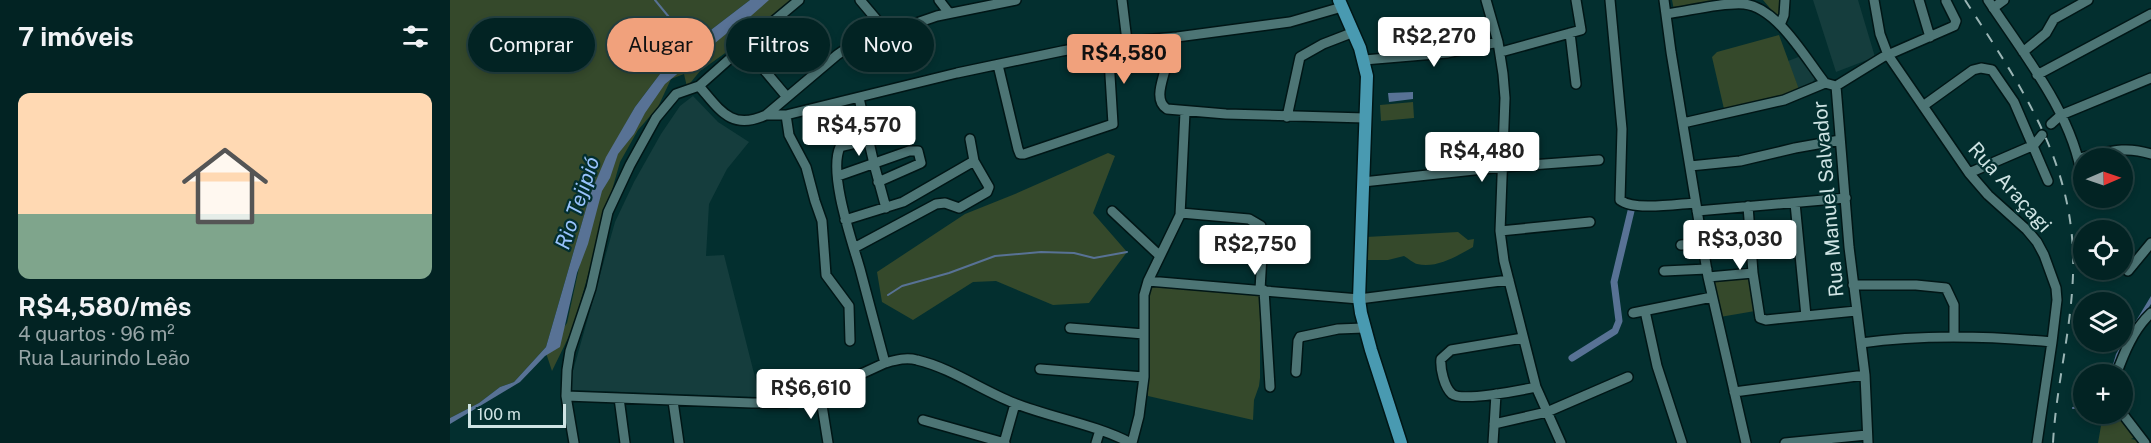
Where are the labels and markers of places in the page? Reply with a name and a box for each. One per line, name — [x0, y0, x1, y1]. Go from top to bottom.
pin: R$2,270 — [1379, 17, 1489, 68]
pin: R$4,580 — [1069, 34, 1179, 85]
pin: R$4,570 — [804, 106, 914, 157]
pin: R$4,480 — [1427, 132, 1537, 183]
pin: R$3,030 — [1685, 220, 1795, 271]
pin: R$2,750 — [1200, 225, 1310, 276]
pin: R$6,610 — [756, 369, 866, 420]

